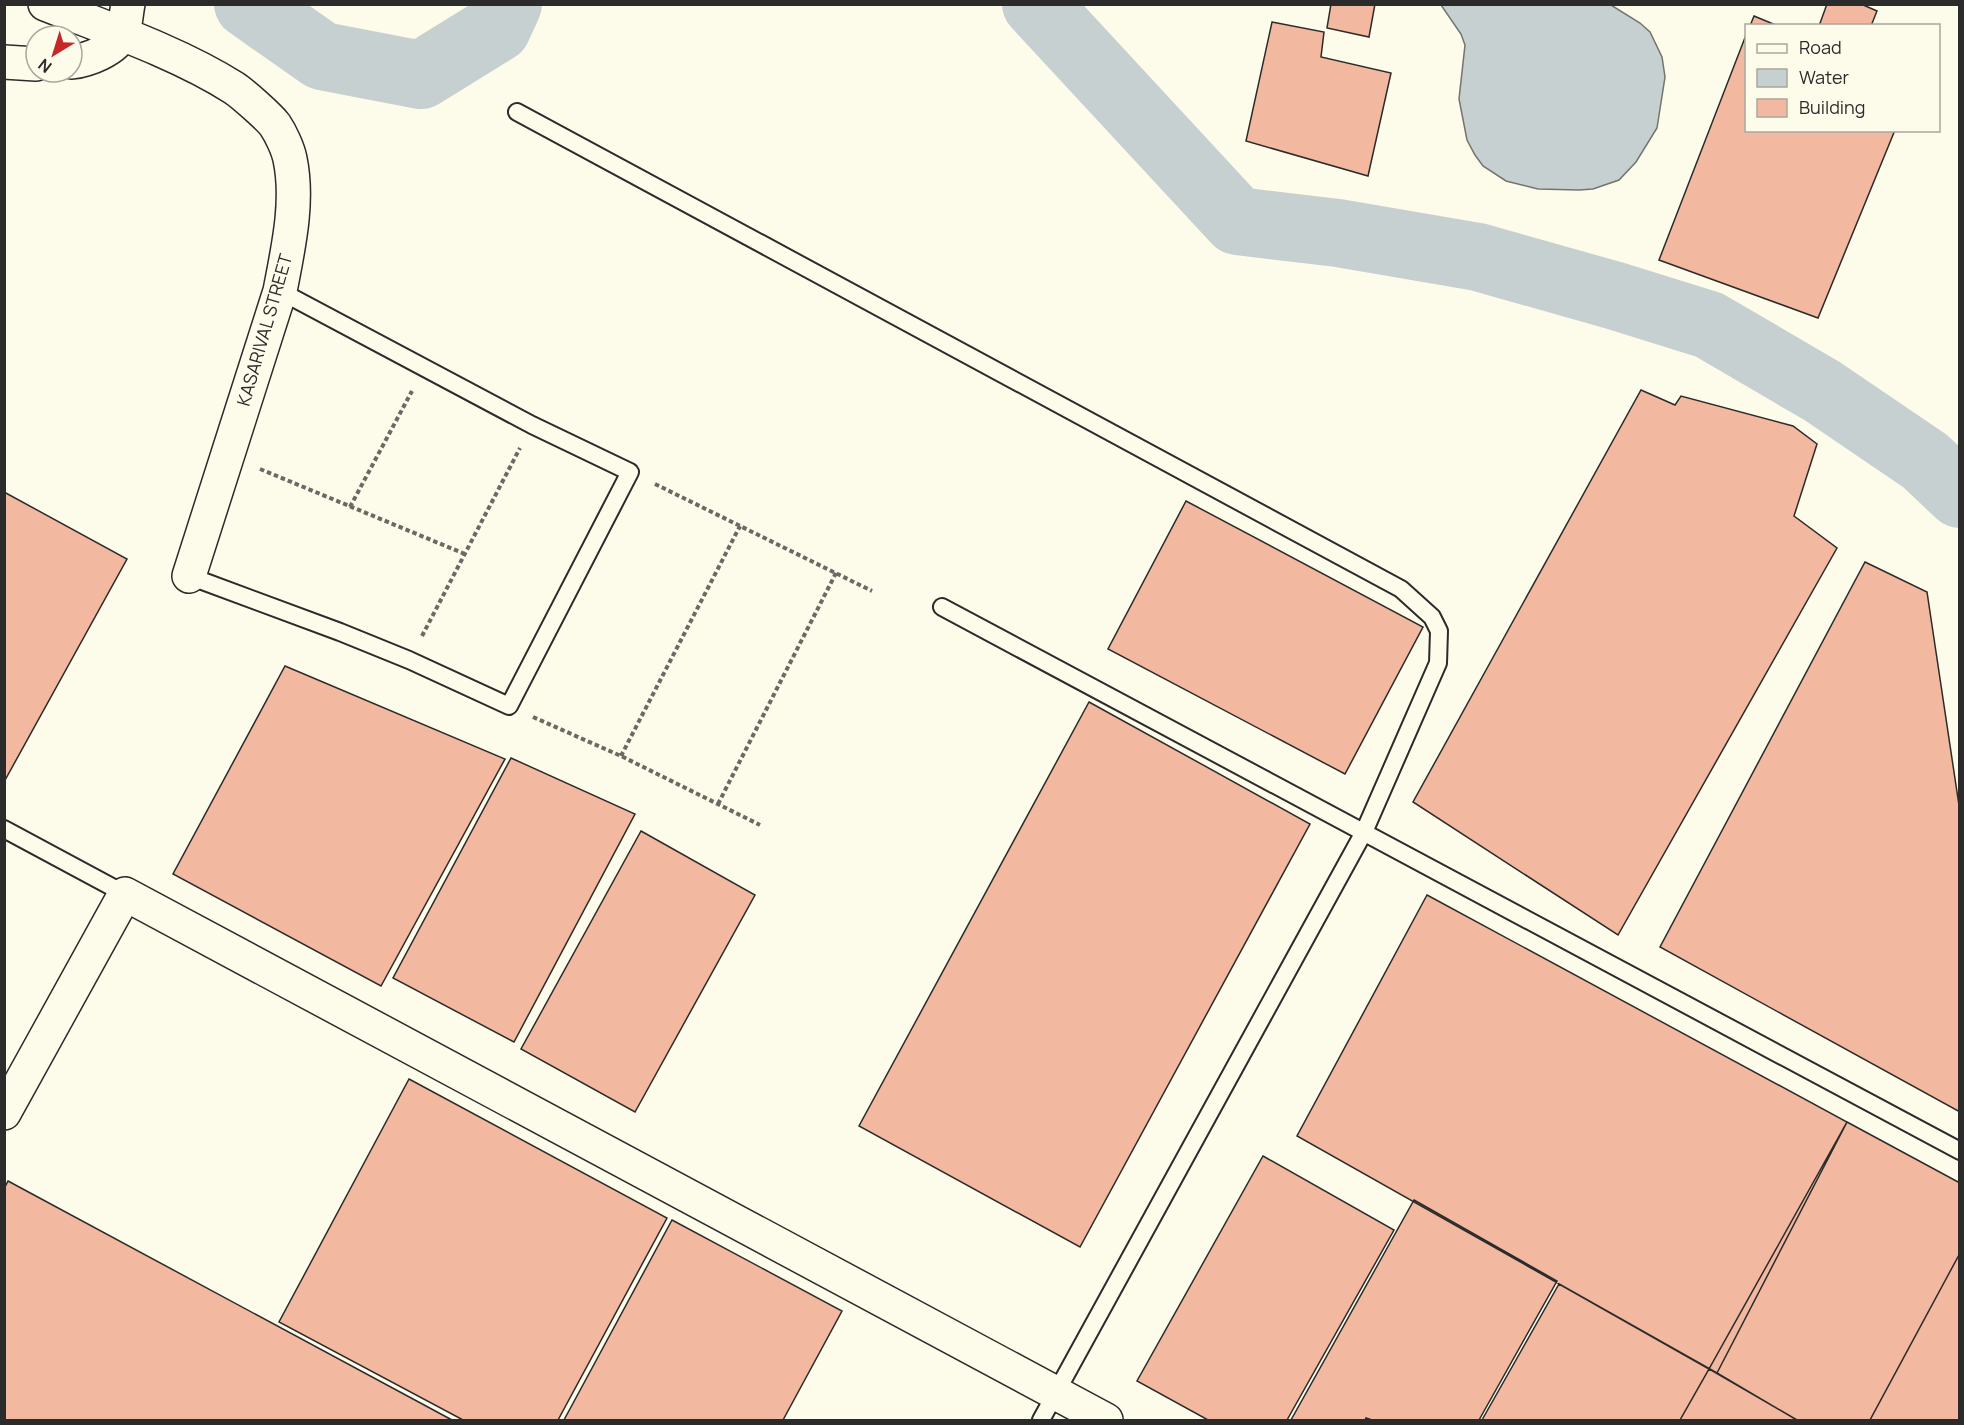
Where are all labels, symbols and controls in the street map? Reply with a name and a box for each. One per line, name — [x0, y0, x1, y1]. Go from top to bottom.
north arrow — [24, 24, 84, 84]
legend — [1745, 24, 1940, 132]
text: Road — [1799, 35, 1842, 59]
text: N — [33, 54, 56, 78]
text: Water — [1799, 65, 1849, 89]
text: Building — [1799, 95, 1865, 119]
street label: KASARIVAL STREET — [231, 251, 297, 409]

